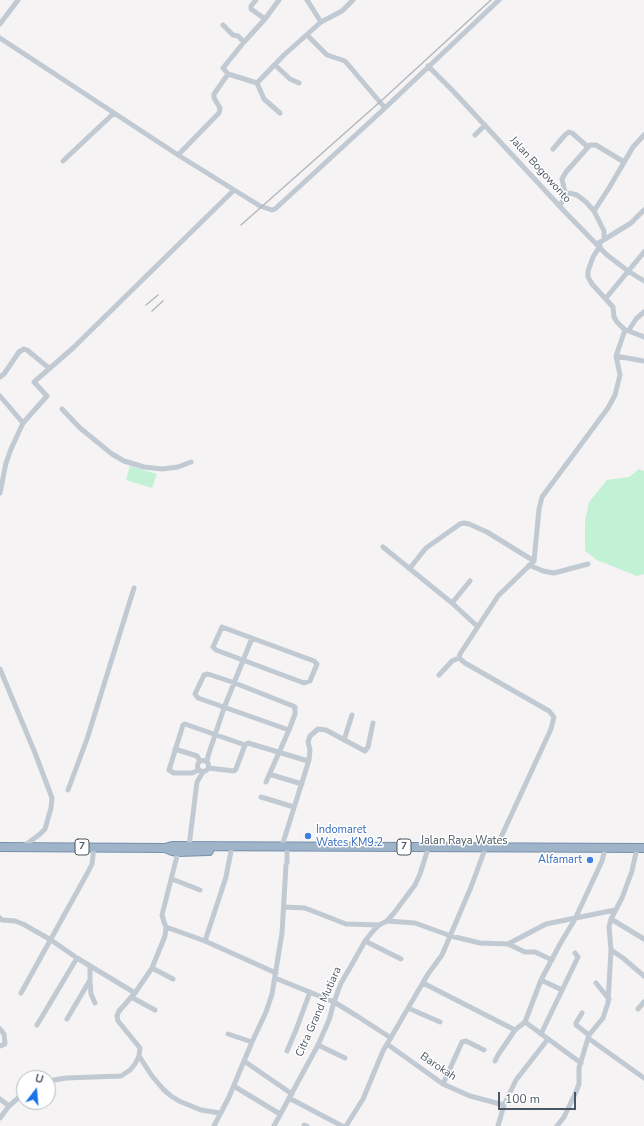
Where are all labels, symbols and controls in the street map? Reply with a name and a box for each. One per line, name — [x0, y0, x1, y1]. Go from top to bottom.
street label: Jalan Bogowonto — [507, 134, 573, 206]
place label: Indomaret Wates KM9.2 — [316, 823, 383, 849]
marker: Indomaret Wates KM9.2 — [303, 831, 313, 841]
street label: Jalan Raya Wates — [420, 834, 508, 848]
road number: 7 — [75, 839, 89, 855]
road number: 7 — [397, 839, 411, 855]
place label: Alfamart — [538, 853, 582, 867]
marker: Alfamart — [585, 855, 595, 865]
street label: Citra Grand Mutiara — [293, 965, 345, 1059]
street label: Barokah — [417, 1050, 459, 1084]
north arrow — [16, 1070, 56, 1110]
text: U — [33, 1071, 45, 1087]
scale bar — [500, 1084, 578, 1110]
text: 100 m — [505, 1091, 540, 1107]

